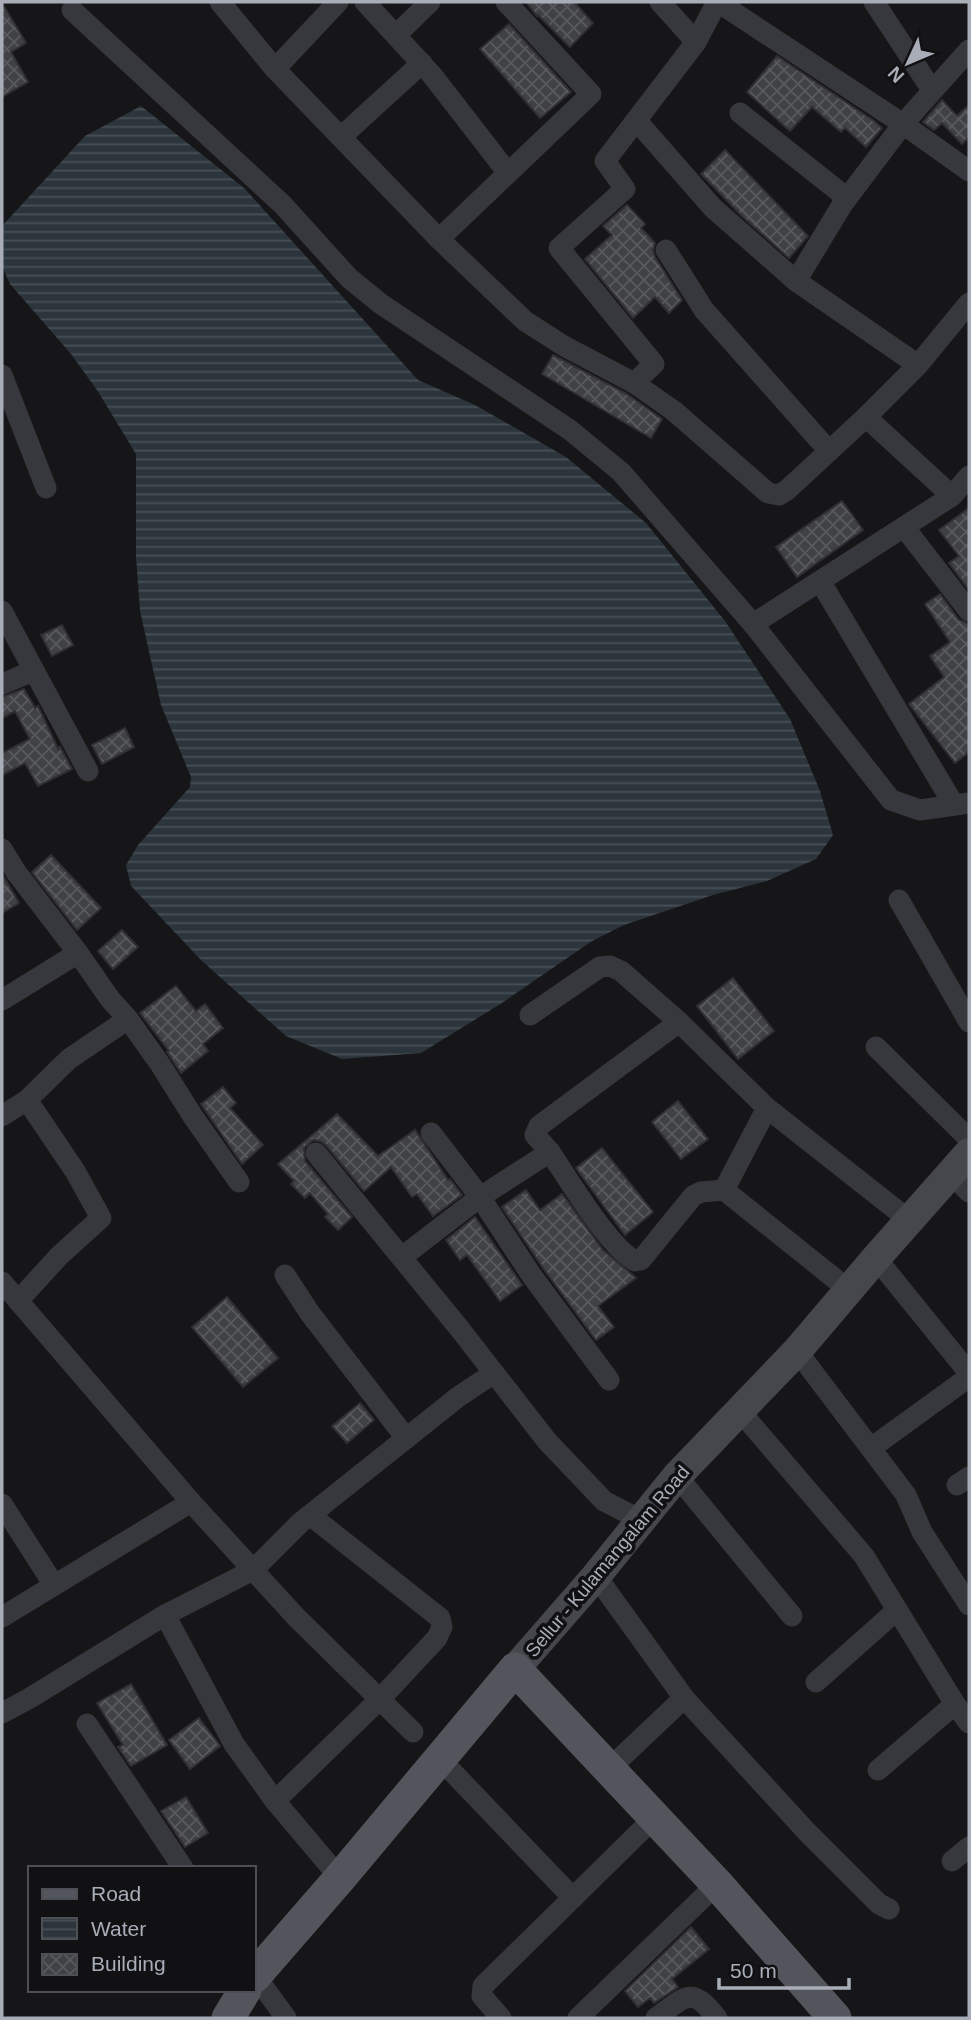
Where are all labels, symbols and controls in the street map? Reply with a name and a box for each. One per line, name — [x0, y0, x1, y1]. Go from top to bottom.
north arrow — [873, 28, 943, 98]
text: N — [884, 62, 908, 87]
street label: Sellur - Kulamangalam Road — [521, 1462, 693, 1661]
legend — [28, 1866, 256, 1992]
text: Road — [91, 1882, 141, 1905]
text: Water — [91, 1917, 146, 1940]
scale bar — [719, 1946, 848, 1990]
text: Building — [91, 1952, 166, 1975]
text: 50 m — [730, 1959, 777, 1982]

